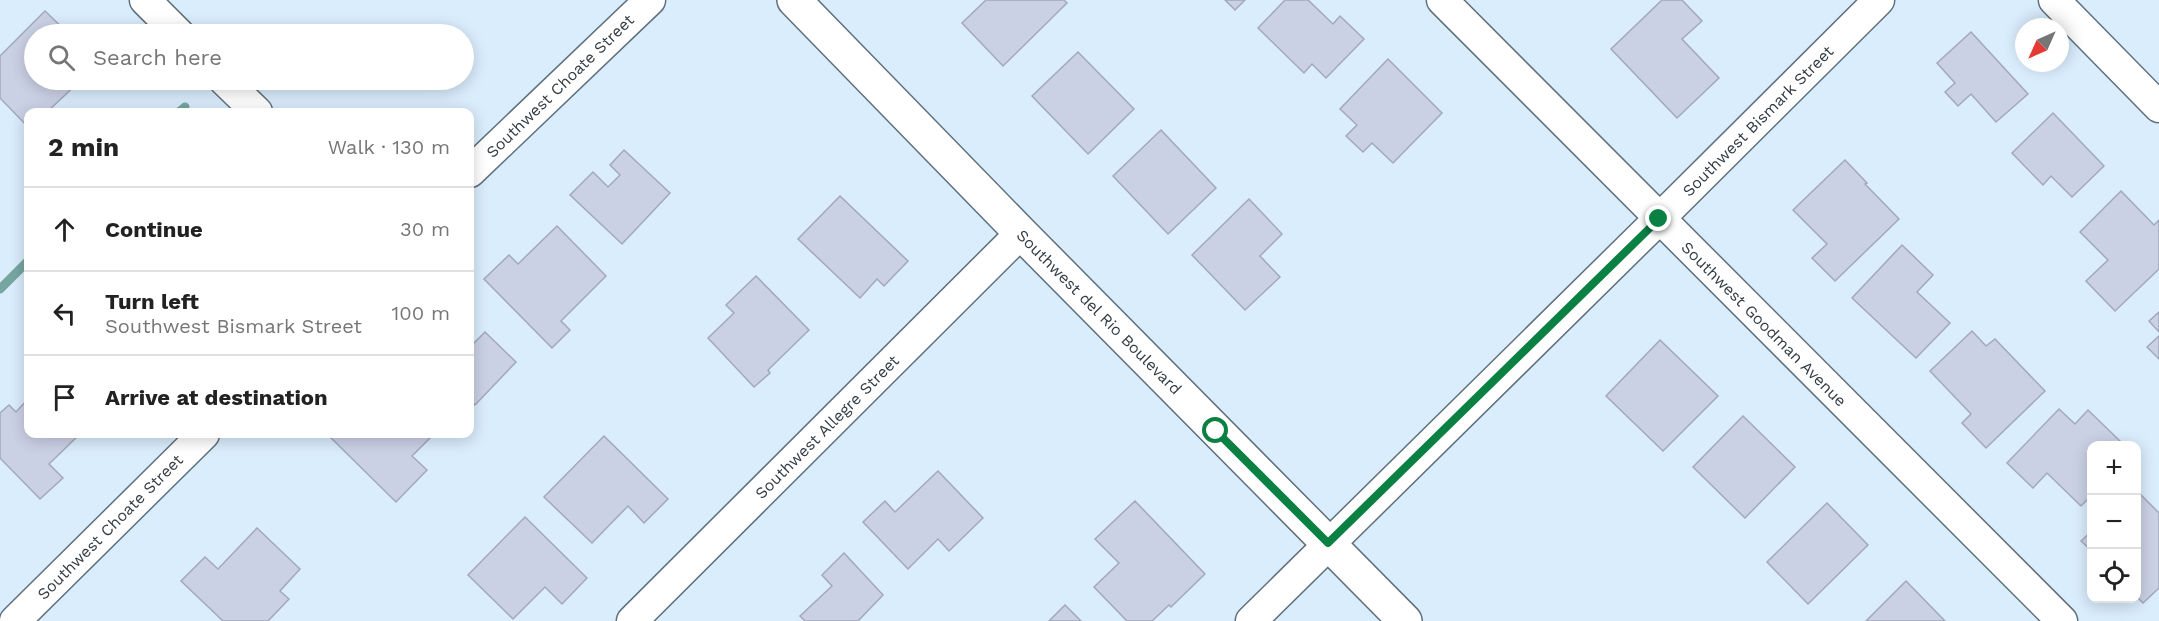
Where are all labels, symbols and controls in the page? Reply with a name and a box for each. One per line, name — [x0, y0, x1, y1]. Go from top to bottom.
street label: Southwest Choate Street — [482, 10, 638, 162]
north arrow — [2015, 18, 2069, 72]
search box — [24, 24, 474, 90]
icon: search — [45, 41, 78, 74]
street label: Southwest Bismark Street — [1679, 41, 1838, 200]
text: Search here — [93, 45, 222, 70]
text: 2 min — [48, 132, 119, 162]
text: Walk · 130 m — [328, 135, 450, 159]
route end — [1645, 205, 1671, 231]
icon: ahead — [48, 213, 81, 246]
text: Continue — [105, 217, 203, 242]
text: 30 m — [400, 217, 450, 241]
street label: Southwest del Rio Boulevard — [1013, 226, 1185, 398]
street label: Southwest Goodman Avenue — [1678, 238, 1850, 410]
text: Turn left — [105, 289, 199, 314]
icon: left — [48, 297, 81, 330]
text: 100 m — [391, 301, 450, 325]
text: Southwest Bismark Street — [105, 314, 362, 338]
street label: Southwest Allegre Street — [751, 351, 903, 503]
icon: arrive — [48, 381, 81, 414]
text: Arrive at destination — [105, 385, 328, 410]
route start — [1202, 417, 1228, 443]
map controls — [2087, 441, 2141, 603]
button: + — [2087, 441, 2141, 495]
street label: Southwest Choate Street — [33, 450, 187, 604]
button: − — [2087, 495, 2141, 549]
button: locate — [2087, 549, 2141, 603]

